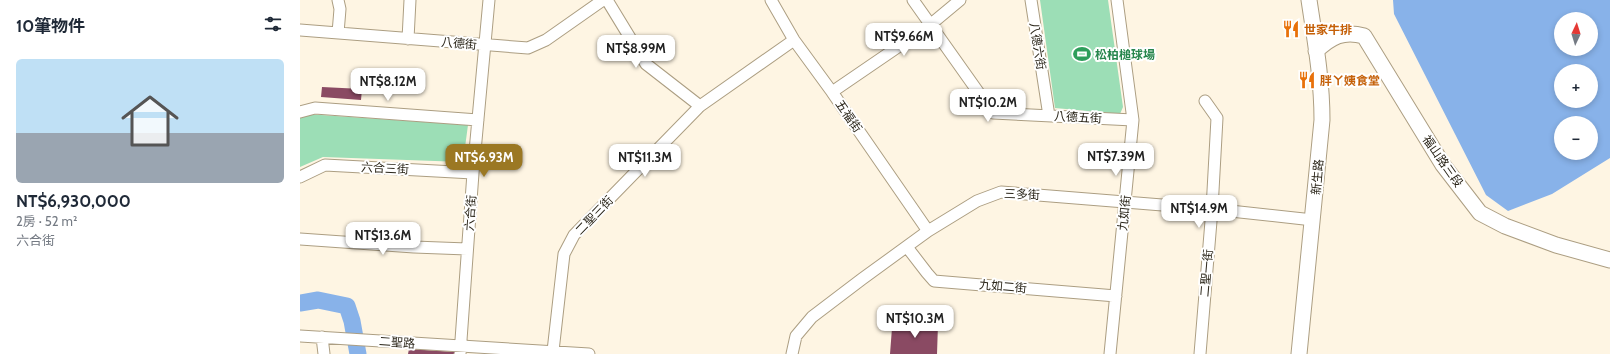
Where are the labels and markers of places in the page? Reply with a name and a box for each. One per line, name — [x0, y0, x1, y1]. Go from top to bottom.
restaurant icon: 世家牛排 — [1281, 19, 1301, 39]
place label: 世家牛排 — [1304, 22, 1352, 37]
pin: NT$9.66M — [863, 23, 945, 57]
pin: NT$8.99M — [595, 35, 677, 69]
sports icon: 松柏槌球場 — [1072, 44, 1092, 64]
place label: 松柏槌球場 — [1095, 47, 1155, 62]
pin: NT$8.12M — [347, 68, 429, 102]
restaurant icon: 胖ㄚ姨食堂 — [1297, 70, 1317, 90]
place label: 胖ㄚ姨食堂 — [1320, 73, 1380, 88]
pin: NT$10.2M — [947, 89, 1029, 123]
pin: NT$7.39M — [1075, 143, 1157, 177]
pin: NT$6.93M — [443, 144, 525, 178]
pin: NT$11.3M — [604, 144, 686, 178]
pin: NT$14.9M — [1158, 195, 1240, 229]
pin: NT$13.6M — [342, 222, 424, 256]
pin: NT$10.3M — [874, 305, 956, 339]

